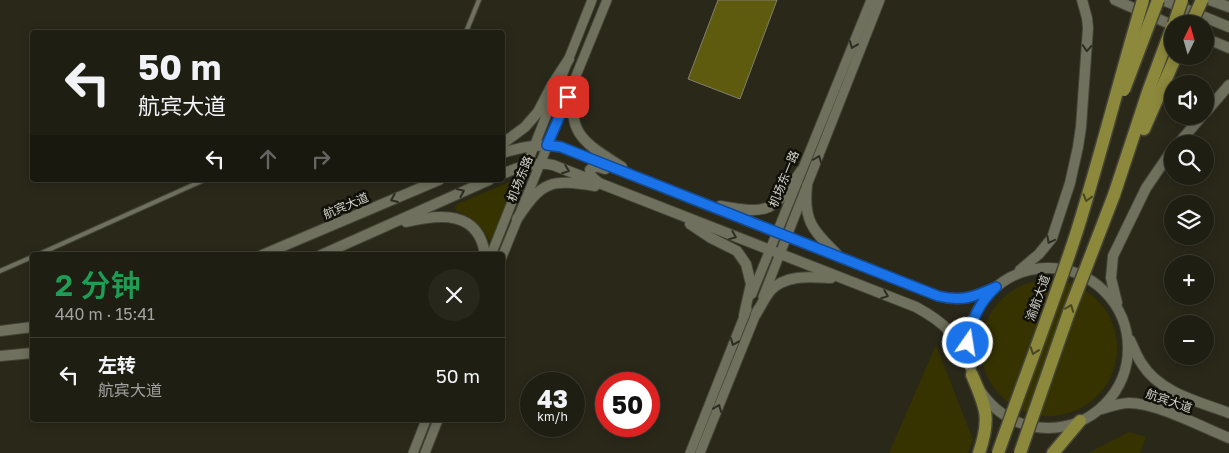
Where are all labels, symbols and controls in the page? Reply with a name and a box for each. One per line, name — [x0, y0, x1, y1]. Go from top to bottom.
north arrow — [1164, 15, 1214, 65]
map controls — [1164, 15, 1214, 365]
one-way arrow — [848, 40, 859, 49]
one-way arrow — [1081, 44, 1092, 52]
text: 50 m — [138, 46, 221, 88]
icon: left — [55, 50, 120, 115]
button: sound — [1164, 75, 1214, 125]
pin — [547, 76, 589, 118]
icon: arrive — [554, 83, 582, 111]
text: 航宾大道 — [138, 92, 226, 119]
button: search — [1164, 135, 1214, 185]
icon: left — [201, 145, 229, 173]
icon: ahead — [254, 145, 282, 173]
icon: right — [307, 145, 335, 173]
street label: 机场东一路 — [765, 148, 802, 209]
street label: 机场东路 — [504, 154, 535, 204]
one-way arrow — [811, 155, 822, 164]
one-way arrow — [561, 164, 569, 174]
one-way arrow — [456, 188, 465, 199]
street label: 航宾大道 — [321, 189, 371, 222]
one-way arrow — [390, 193, 399, 203]
one-way arrow — [1083, 193, 1093, 201]
button: layers — [1164, 195, 1214, 245]
one-way arrow — [728, 230, 737, 240]
one-way arrow — [1046, 235, 1056, 244]
button: + — [1164, 255, 1214, 305]
text: 2 分钟 — [55, 267, 140, 303]
button: close — [428, 269, 480, 321]
street label: 渝航大道 — [1022, 273, 1053, 323]
one-way arrow — [880, 289, 888, 299]
text: 440 m · 15:41 — [55, 304, 155, 324]
one-way arrow — [1064, 304, 1074, 313]
button: − — [1164, 315, 1214, 365]
position arrow — [941, 316, 993, 368]
one-way arrow — [729, 337, 740, 346]
one-way arrow — [1030, 346, 1040, 355]
text: 左转 — [98, 353, 136, 376]
icon: left — [55, 361, 83, 389]
text: 50 m — [436, 364, 480, 387]
speed limit sign: 50 — [595, 372, 660, 437]
text: 航宾大道 — [98, 380, 162, 400]
text: 43 — [537, 383, 568, 414]
street label: 航宾大道 — [1144, 386, 1194, 415]
one-way arrow — [712, 404, 723, 413]
text: km/h — [537, 409, 568, 424]

